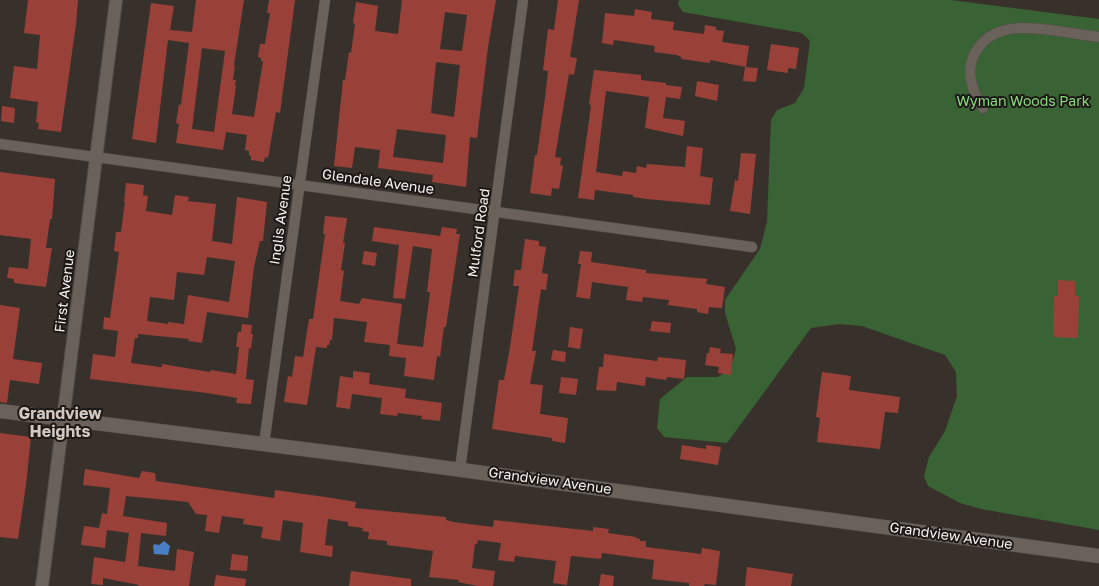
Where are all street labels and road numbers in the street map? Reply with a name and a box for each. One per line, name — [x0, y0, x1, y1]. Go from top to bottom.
street label: Glendale Avenue — [321, 166, 435, 198]
street label: Inglis Avenue — [266, 174, 296, 266]
street label: Mulford Road — [464, 187, 494, 279]
street label: First Avenue — [52, 249, 78, 333]
street label: Grandview Avenue — [487, 464, 613, 498]
street label: Grandview Avenue — [888, 519, 1014, 553]

